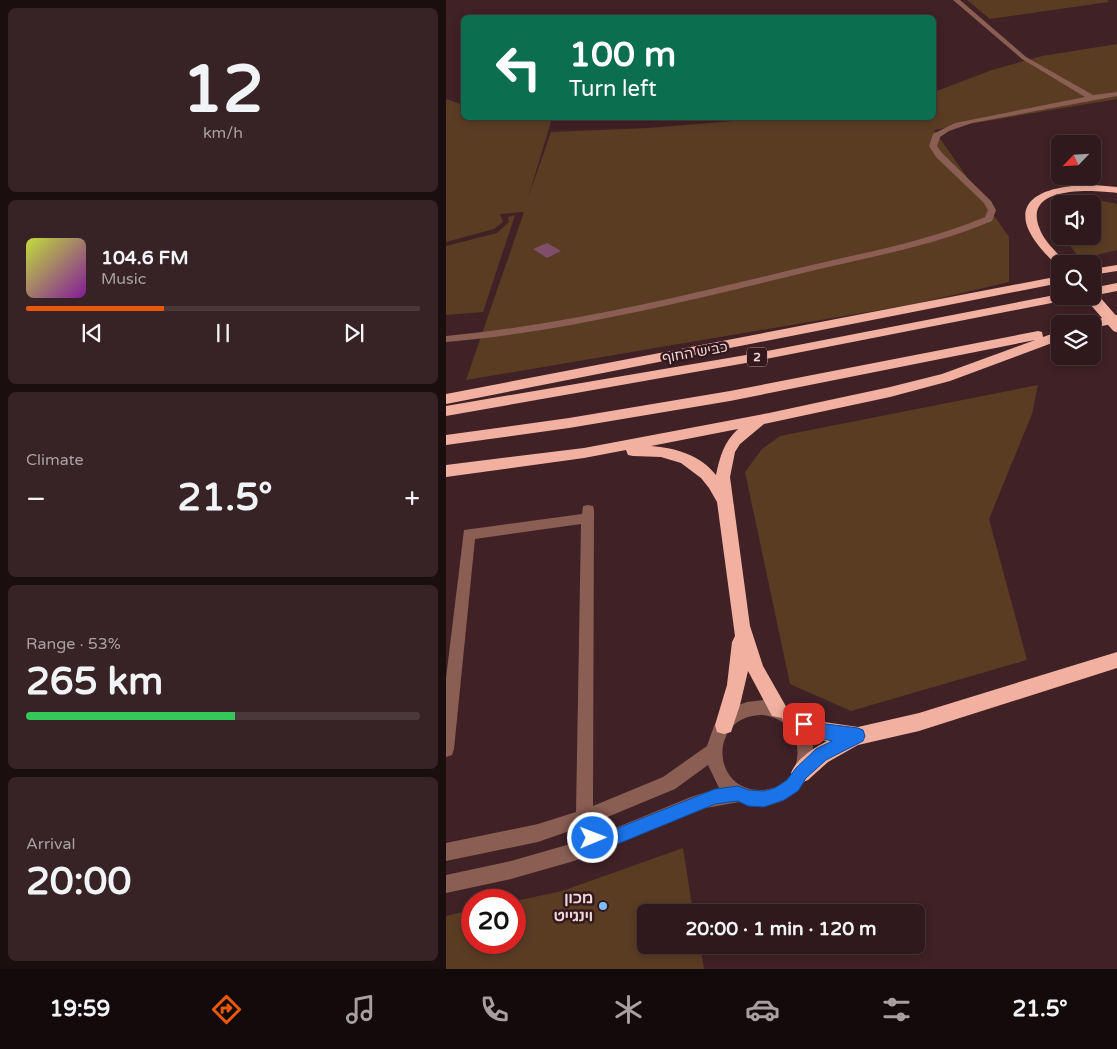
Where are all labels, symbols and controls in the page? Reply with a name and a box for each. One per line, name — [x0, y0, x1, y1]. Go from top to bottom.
text: 100 m — [569, 34, 676, 76]
icon: left — [486, 35, 551, 100]
text: 12 — [182, 51, 264, 130]
text: Turn left — [569, 76, 657, 102]
text: km/h — [203, 123, 243, 143]
north arrow — [1051, 135, 1101, 185]
map controls — [1051, 135, 1101, 365]
button: sound — [1051, 195, 1101, 245]
text: 104.6 FM — [101, 247, 189, 269]
button: search — [1051, 255, 1101, 305]
text: Music — [101, 269, 146, 289]
button: layers — [1051, 315, 1101, 365]
icon: previous — [78, 319, 106, 347]
icon: pause — [209, 319, 237, 347]
icon: next — [340, 319, 368, 347]
street label: כביש החוף — [661, 338, 729, 367]
road number: 2 — [747, 348, 767, 367]
text: Climate — [26, 450, 84, 470]
text: 21.5° — [178, 475, 273, 521]
text: − — [26, 482, 46, 516]
text: + — [404, 482, 420, 516]
text: Range · 53% — [26, 634, 121, 654]
text: 265 km — [26, 659, 163, 705]
pin — [783, 703, 825, 745]
icon: arrive — [790, 710, 818, 738]
position arrow — [566, 811, 618, 863]
text: Arrival — [26, 834, 75, 854]
text: 20:00 — [26, 859, 131, 905]
place label: מכון וינגייט — [554, 888, 593, 926]
speed limit sign: 20 — [461, 889, 526, 954]
marker: מכון וינגייט — [597, 900, 609, 912]
text: 20:00 · 1 min · 120 m — [685, 918, 877, 940]
icon: directions — [209, 992, 244, 1027]
icon: music — [343, 992, 378, 1027]
icon: phone — [477, 992, 512, 1027]
icon: climate — [611, 992, 646, 1027]
icon: car — [745, 992, 780, 1027]
icon: filters — [879, 992, 914, 1027]
text: 19:59 — [49, 996, 110, 1022]
text: 21.5° — [1012, 996, 1067, 1022]

